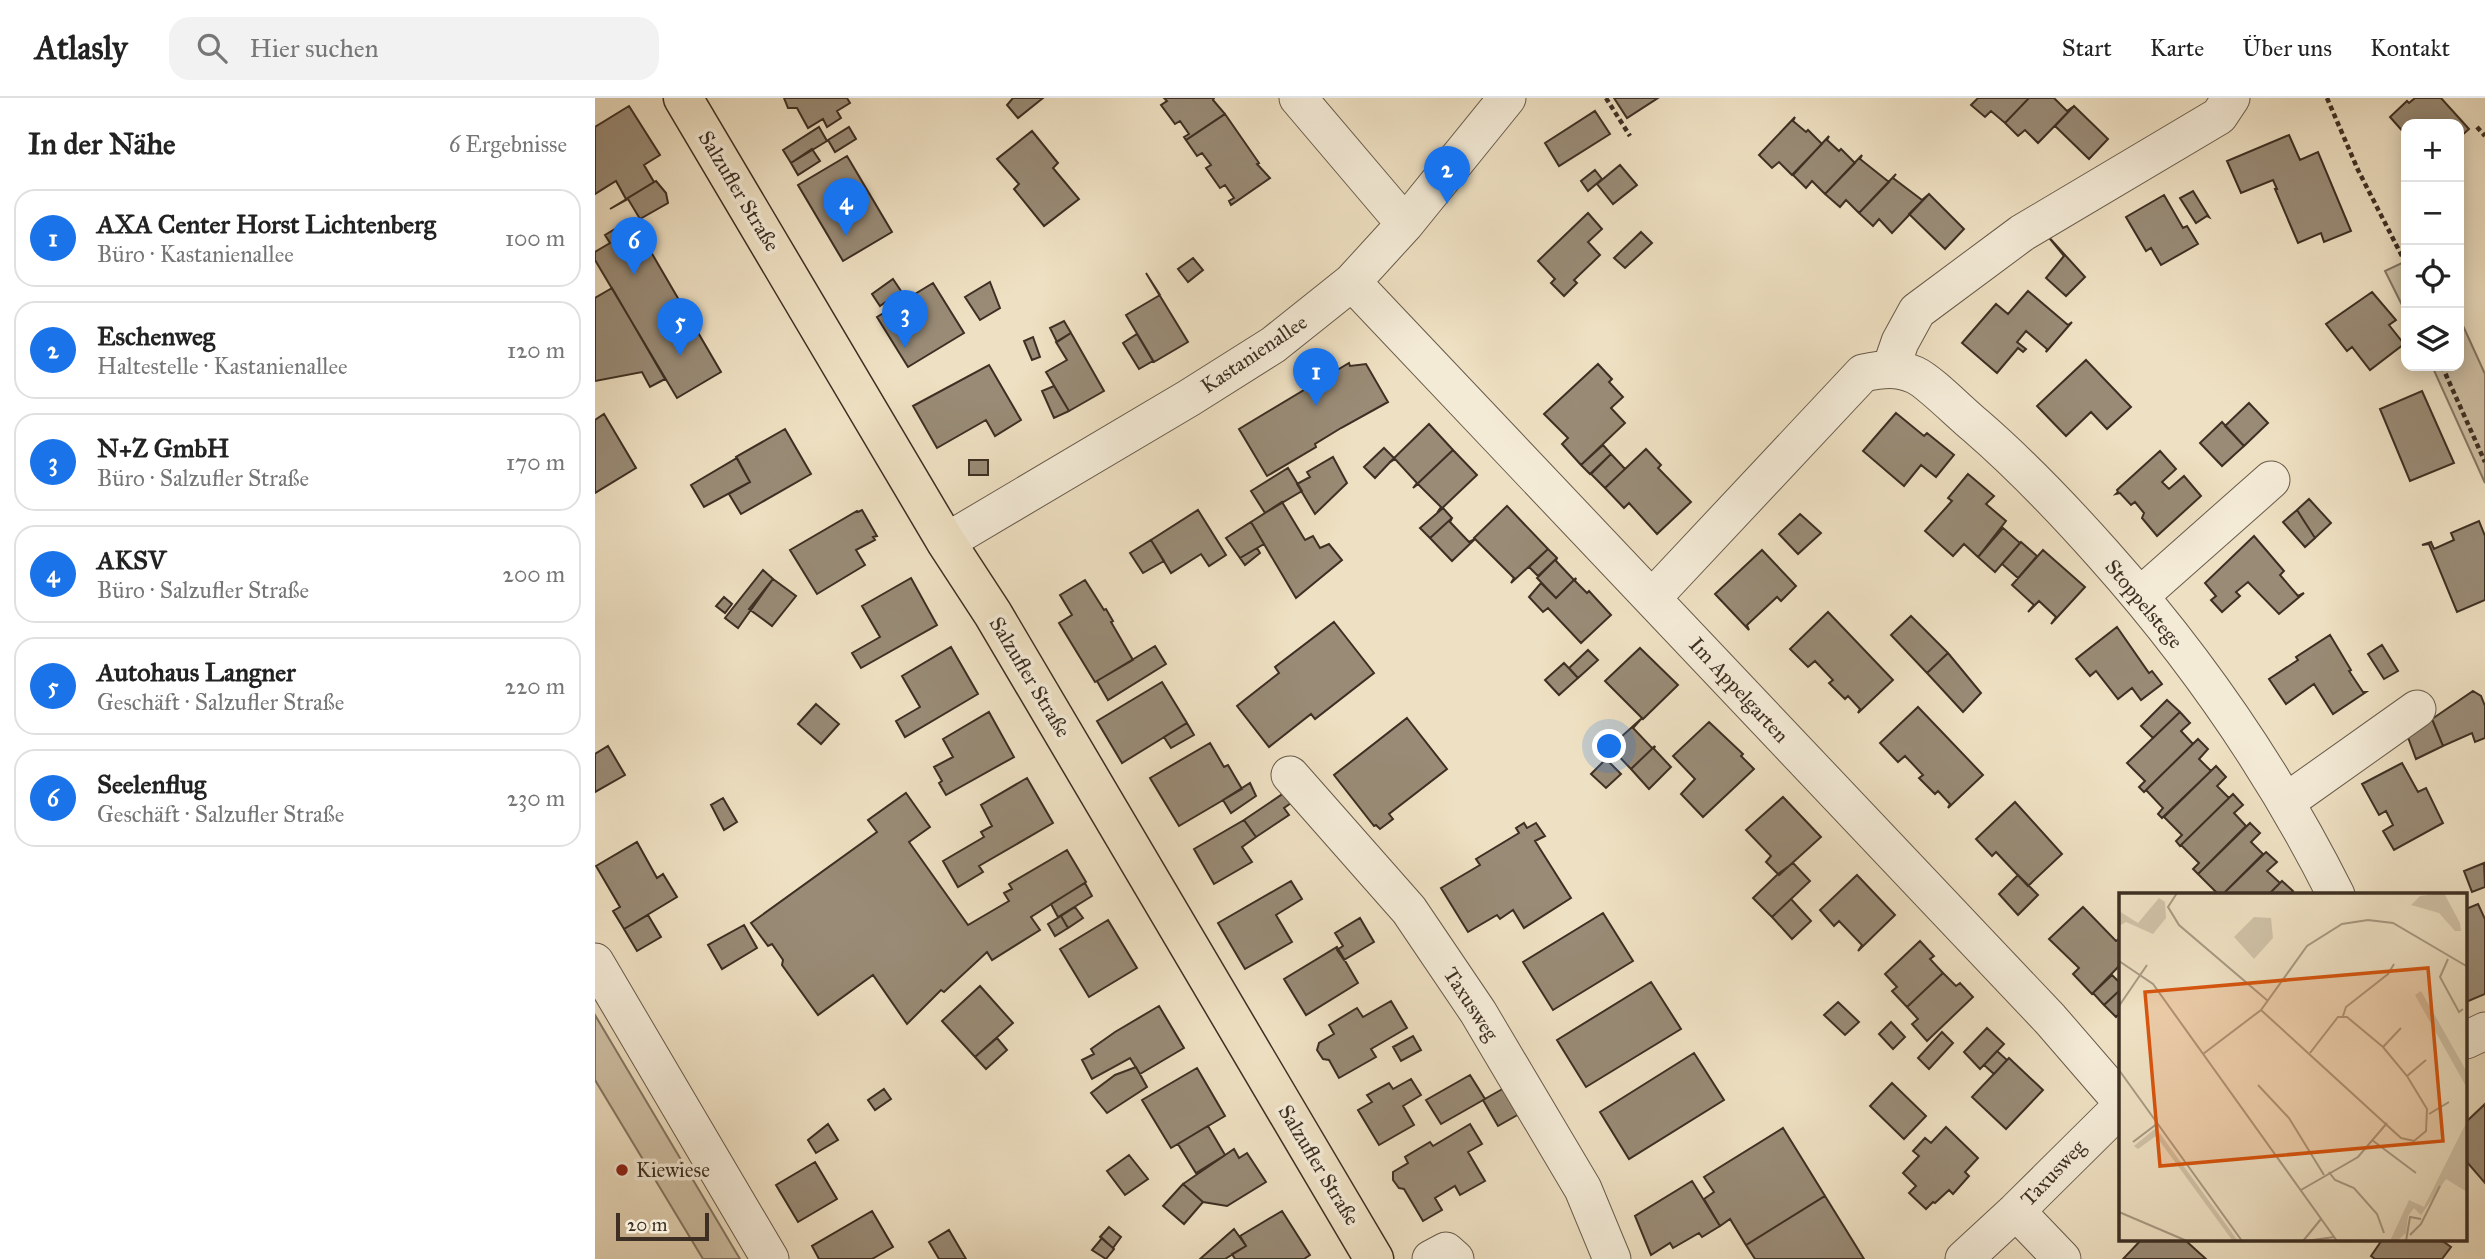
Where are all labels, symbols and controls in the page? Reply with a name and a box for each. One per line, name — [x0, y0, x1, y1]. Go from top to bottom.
search box — [169, 17, 659, 80]
text: Atlasly — [35, 28, 127, 68]
icon: search — [193, 29, 231, 67]
text: Hier suchen — [249, 32, 379, 64]
text: Start — [2062, 33, 2112, 63]
text: Karte — [2150, 33, 2204, 63]
text: Über uns — [2242, 33, 2332, 63]
text: Kontakt — [2370, 33, 2450, 63]
map controls — [2401, 119, 2464, 371]
button: + — [2401, 119, 2464, 182]
text: In der Nähe — [28, 126, 176, 162]
street label: Salzufler Straße — [693, 126, 785, 256]
text: 6 Ergebnisse — [449, 130, 567, 158]
pin: 2 — [1424, 146, 1470, 204]
pin: 4 — [823, 178, 869, 236]
button: − — [2401, 182, 2464, 245]
text: AXA Center Horst Lichtenberg — [97, 208, 436, 240]
pin: 6 — [611, 217, 657, 275]
text: 1 — [48, 224, 58, 252]
text: 100 m — [505, 224, 565, 252]
text: Büro · Kastanienallee — [97, 240, 294, 268]
button: locate — [2401, 245, 2464, 308]
pin: 3 — [882, 290, 928, 348]
pin: 5 — [657, 298, 703, 356]
button: layers — [2401, 308, 2464, 371]
street label: Kastanienallee — [1196, 309, 1312, 399]
text: Eschenweg — [97, 320, 215, 352]
text: 2 — [47, 336, 59, 364]
text: 120 m — [507, 336, 565, 364]
pin: 1 — [1293, 348, 1339, 406]
text: Haltestelle · Kastanienallee — [97, 352, 348, 380]
text: N+Z GmbH — [97, 432, 229, 464]
text: 3 — [48, 448, 58, 476]
text: 170 m — [506, 448, 565, 476]
text: Büro · Salzufler Straße — [97, 464, 309, 492]
text: AKSV — [97, 544, 166, 576]
street label: Stoppelstege — [2099, 554, 2189, 654]
text: 4 — [47, 560, 59, 588]
text: 200 m — [503, 560, 565, 588]
text: Büro · Salzufler Straße — [97, 576, 309, 604]
street label: Salzufler Straße — [984, 612, 1076, 742]
street label: Im Appelgarten — [1684, 632, 1794, 748]
text: Autohaus Langner — [97, 656, 296, 688]
text: 5 — [48, 672, 58, 700]
text: 220 m — [505, 672, 565, 700]
text: Geschäft · Salzufler Straße — [97, 688, 344, 716]
your location — [1592, 729, 1626, 763]
text: Seelenflug — [97, 768, 206, 800]
text: 6 — [47, 784, 59, 812]
text: 230 m — [507, 784, 565, 812]
text: Geschäft · Salzufler Straße — [97, 800, 344, 828]
inset map — [2119, 893, 2467, 1242]
street label: Taxusweg — [1438, 962, 1504, 1046]
street label: Salzufler Straße — [1273, 1100, 1365, 1230]
street label: Taxusweg — [2015, 1134, 2091, 1212]
place label: Kiewiese — [636, 1157, 710, 1183]
marker: Kiewiese — [614, 1162, 630, 1178]
scale bar — [616, 1210, 709, 1242]
text: 20 m — [627, 1213, 668, 1236]

